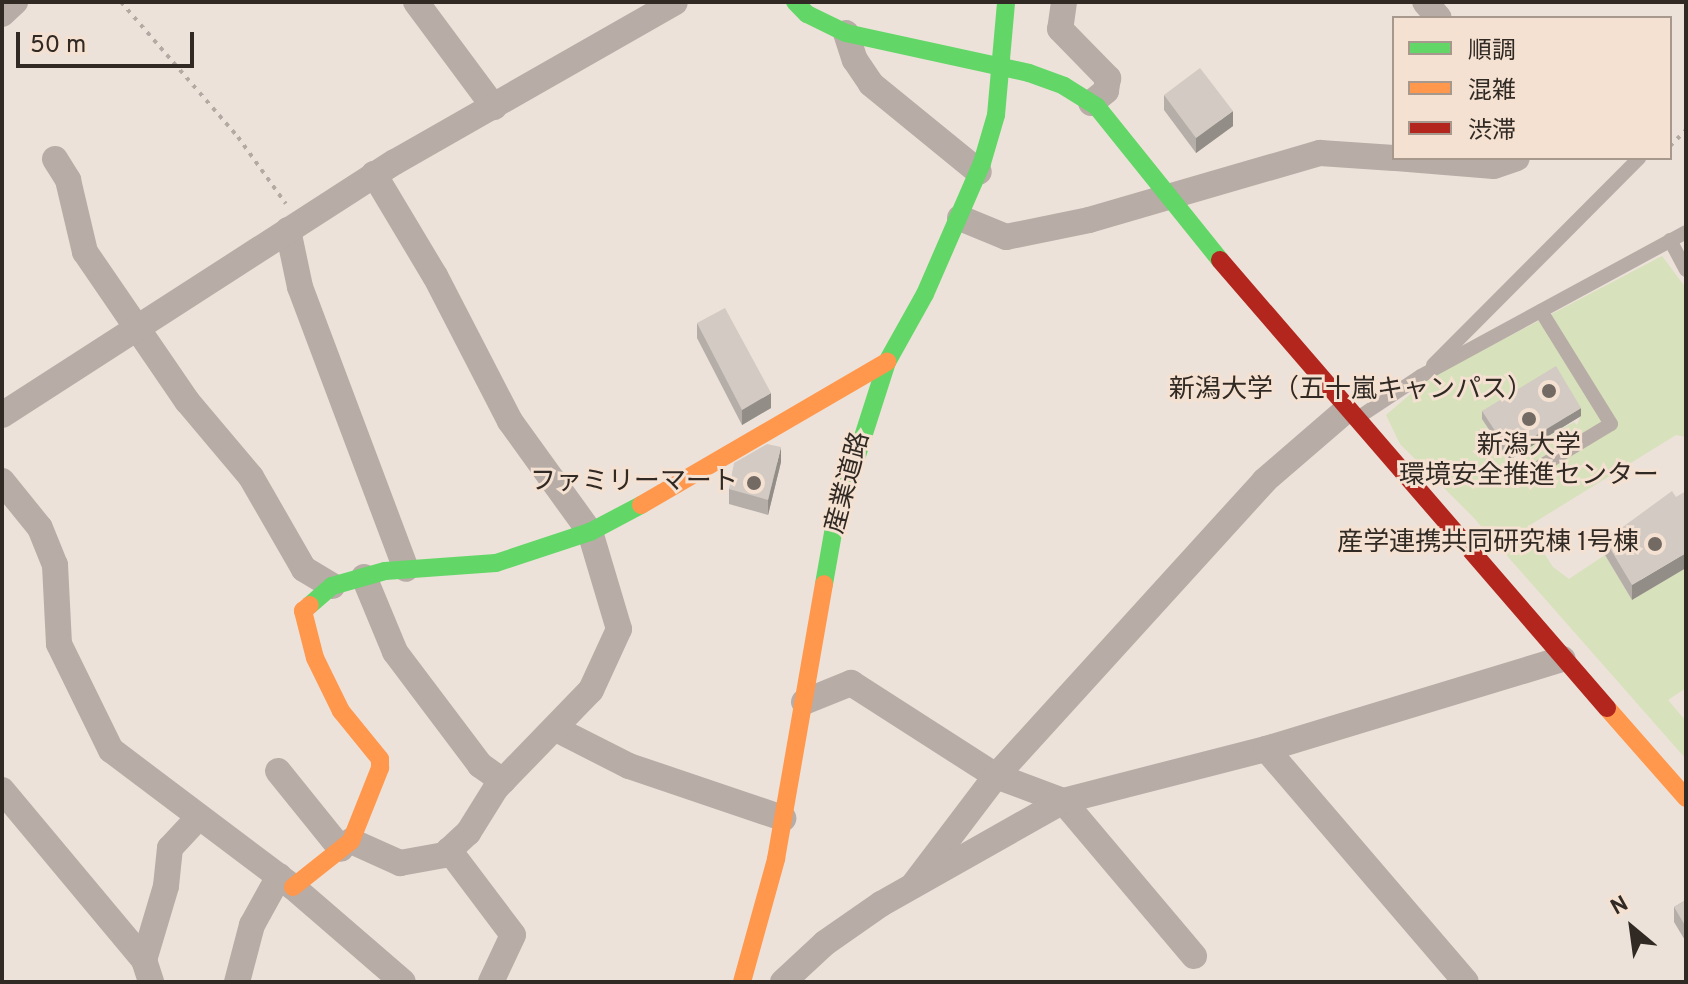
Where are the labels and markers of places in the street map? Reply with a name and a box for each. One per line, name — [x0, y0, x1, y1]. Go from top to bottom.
place label: 新潟大学（五十嵐キャンパス） — [1169, 375, 1533, 407]
marker: 新潟大学（五十嵐キャンパス） — [1540, 382, 1558, 400]
marker: 新潟大学 環境安全推進センター — [1520, 410, 1538, 428]
place label: 新潟大学 環境安全推進センター — [1399, 431, 1659, 492]
place label: ファミリーマート — [530, 467, 738, 499]
marker: ファミリーマート — [745, 474, 763, 492]
place label: 産学連携共同研究棟 1号棟 — [1337, 528, 1639, 560]
marker: 産学連携共同研究棟 1号棟 — [1646, 535, 1664, 553]

